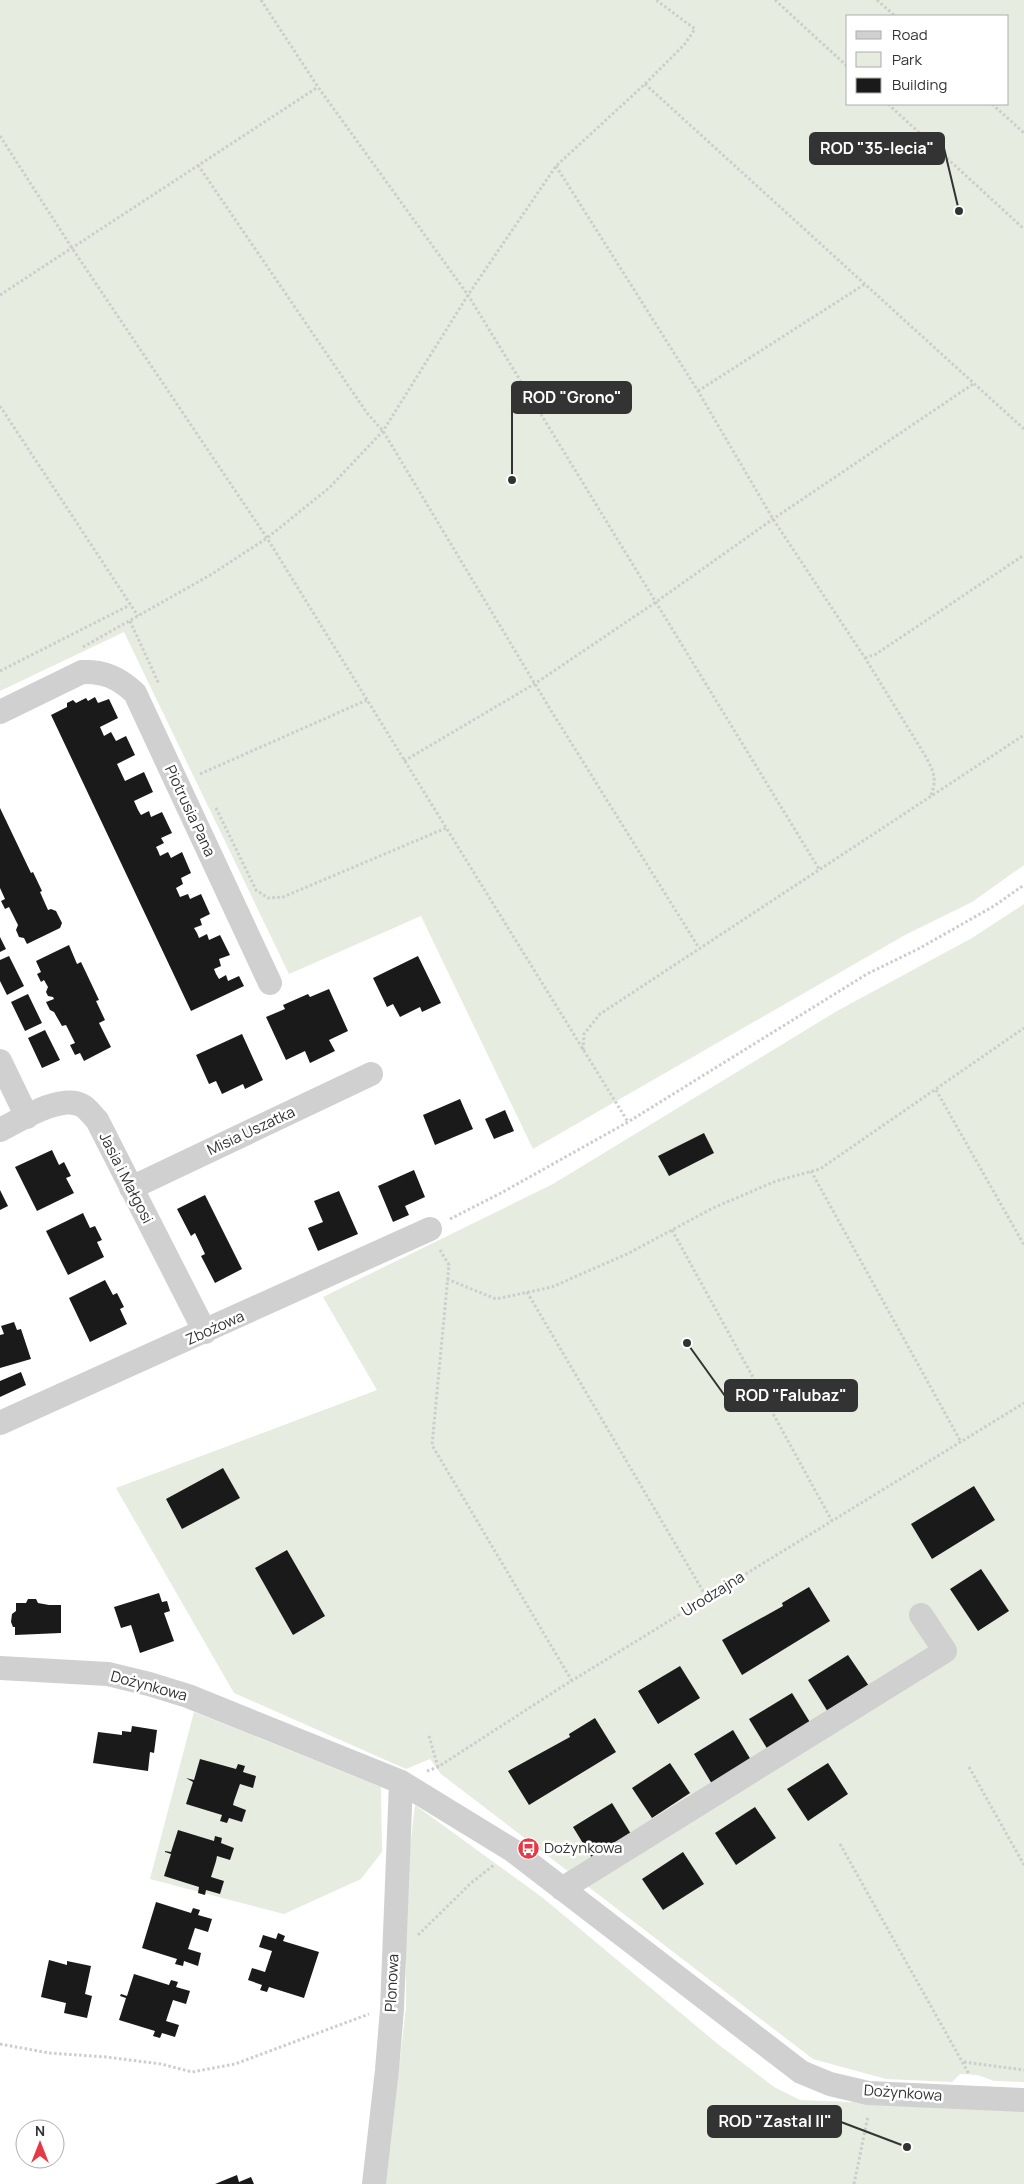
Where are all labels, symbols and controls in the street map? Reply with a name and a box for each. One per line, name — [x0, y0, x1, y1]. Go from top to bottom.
legend — [846, 15, 1009, 105]
text: Road — [892, 24, 928, 45]
text: Park — [892, 49, 922, 70]
text: Building — [892, 74, 947, 95]
callout: ROD "35-lecia" — [810, 133, 944, 164]
text: ROD "35-lecia" — [820, 137, 934, 159]
callout: ROD "Grono" — [512, 382, 631, 413]
text: ROD "Grono" — [522, 386, 622, 408]
street label: Piotrusia Pana — [160, 762, 221, 860]
street label: Misia Uszatka — [203, 1101, 298, 1160]
street label: Jasia i Małgosi — [94, 1129, 158, 1227]
street label: Zbożowa — [182, 1305, 247, 1350]
callout: ROD "Falubaz" — [725, 1380, 857, 1411]
text: ROD "Falubaz" — [735, 1384, 847, 1406]
street label: Urodzajna — [677, 1566, 748, 1621]
street label: Dożynkowa — [109, 1665, 190, 1706]
bus stop icon: Dożynkowa — [516, 1836, 540, 1860]
place label: Dożynkowa — [544, 1837, 622, 1858]
street label: Plonowa — [379, 1953, 404, 2013]
street label: Dożynkowa — [863, 2079, 943, 2106]
callout: ROD "Zastal II" — [708, 2106, 841, 2137]
text: ROD "Zastal II" — [718, 2110, 832, 2132]
north arrow — [15, 2119, 65, 2169]
text: N — [35, 2121, 45, 2140]

